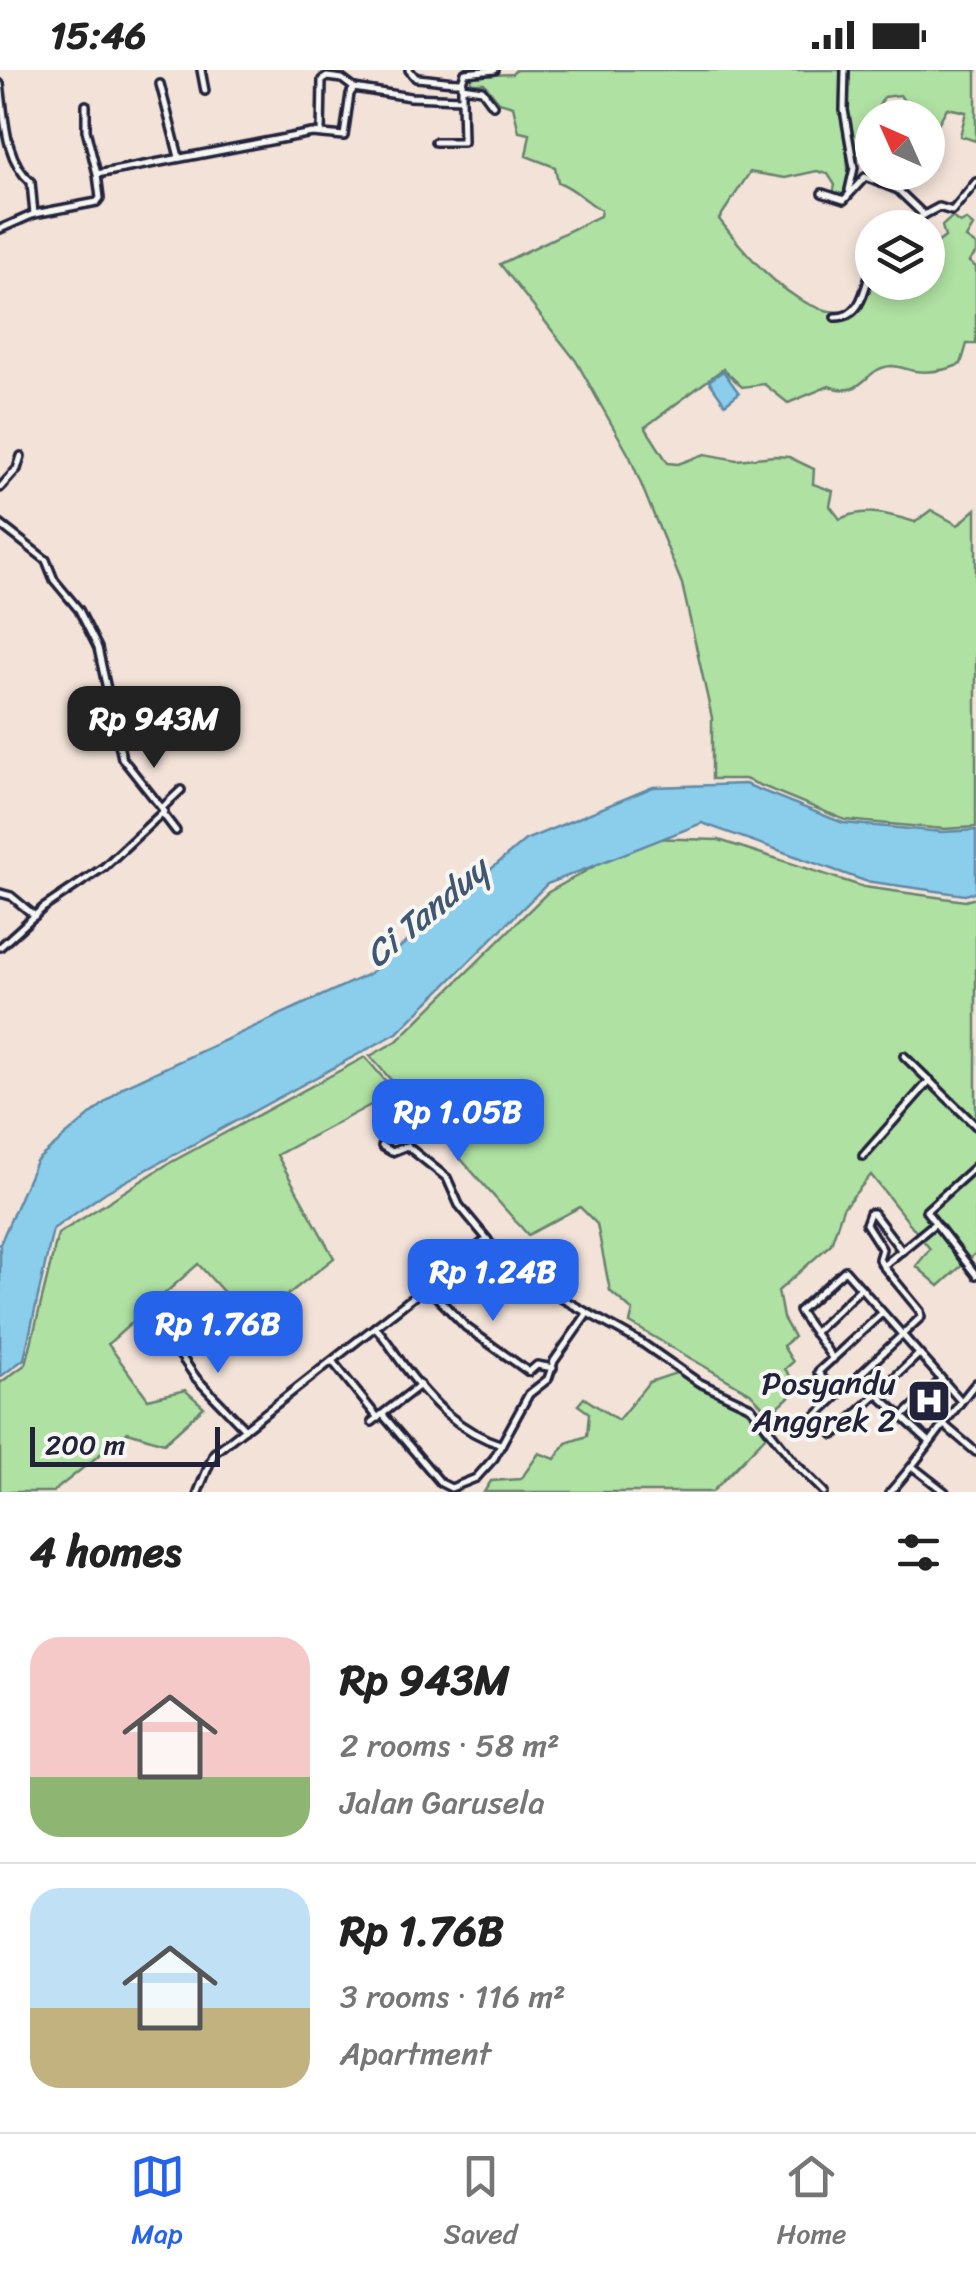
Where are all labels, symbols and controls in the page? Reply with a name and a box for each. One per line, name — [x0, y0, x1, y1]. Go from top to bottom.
text: 15:46 — [50, 2, 146, 69]
north arrow — [855, 100, 945, 190]
map controls — [855, 100, 945, 300]
button: layers — [855, 210, 945, 300]
pin: Rp 943M — [62, 686, 246, 771]
text: Rp 943M — [89, 690, 219, 747]
water label: Ci Tanduy — [350, 838, 506, 983]
pin: Rp 1.05B — [355, 1079, 561, 1164]
text: Rp 1.05B — [394, 1083, 522, 1140]
pin: Rp 1.24B — [390, 1239, 596, 1324]
text: Rp 1.24B — [430, 1243, 556, 1300]
pin: Rp 1.76B — [115, 1291, 321, 1376]
text: Rp 1.76B — [156, 1295, 280, 1352]
place label: Posyandu Anggrek 2 — [751, 1355, 896, 1449]
hospital icon: Posyandu Anggrek 2 — [906, 1378, 952, 1424]
text: 200 m — [45, 1420, 125, 1469]
scale bar — [30, 1422, 220, 1466]
text: 4 homes — [30, 1515, 182, 1589]
icon: filters — [891, 1525, 946, 1580]
text: Rp 943M — [340, 1643, 510, 1717]
icon: home — [110, 1677, 230, 1797]
text: 2 rooms · 58 m² — [340, 1717, 560, 1774]
text: Jalan Garusela — [340, 1774, 544, 1831]
text: Rp 1.76B — [340, 1894, 504, 1968]
icon: home — [110, 1928, 230, 2048]
text: 3 rooms · 116 m² — [340, 1968, 566, 2025]
text: Apartment — [340, 2025, 491, 2082]
tab: Map — [130, 2149, 185, 2258]
tab: Saved — [444, 2149, 517, 2258]
tab: Home — [777, 2149, 846, 2258]

